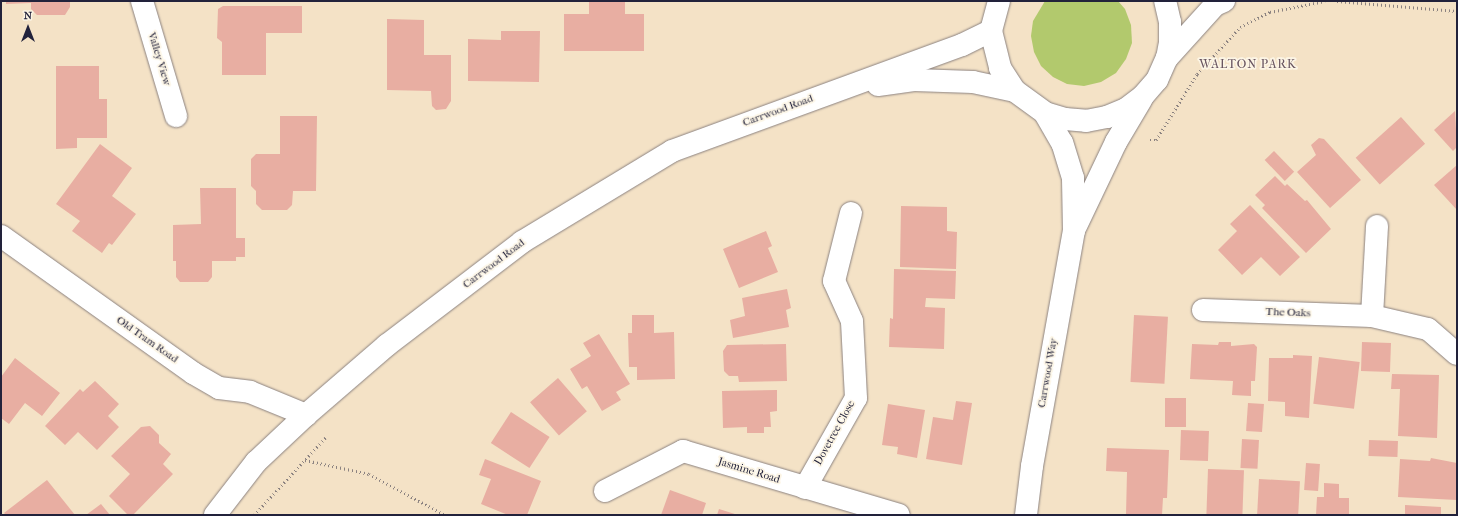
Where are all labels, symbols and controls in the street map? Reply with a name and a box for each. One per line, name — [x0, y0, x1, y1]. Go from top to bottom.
north arrow — [8, 8, 48, 48]
text: N — [24, 9, 32, 22]
street label: Valley View — [145, 31, 173, 87]
district label: WALTON PARK — [1199, 58, 1297, 72]
street label: Carrwood Road — [741, 92, 815, 130]
street label: Carrwood Road — [461, 236, 527, 292]
street label: The Oaks — [1265, 306, 1311, 320]
street label: Old Tram Road — [114, 314, 180, 366]
street label: Carrwood Way — [1035, 337, 1061, 409]
street label: Dovetree Close — [812, 398, 858, 468]
street label: Jasmine Road — [716, 455, 782, 487]

